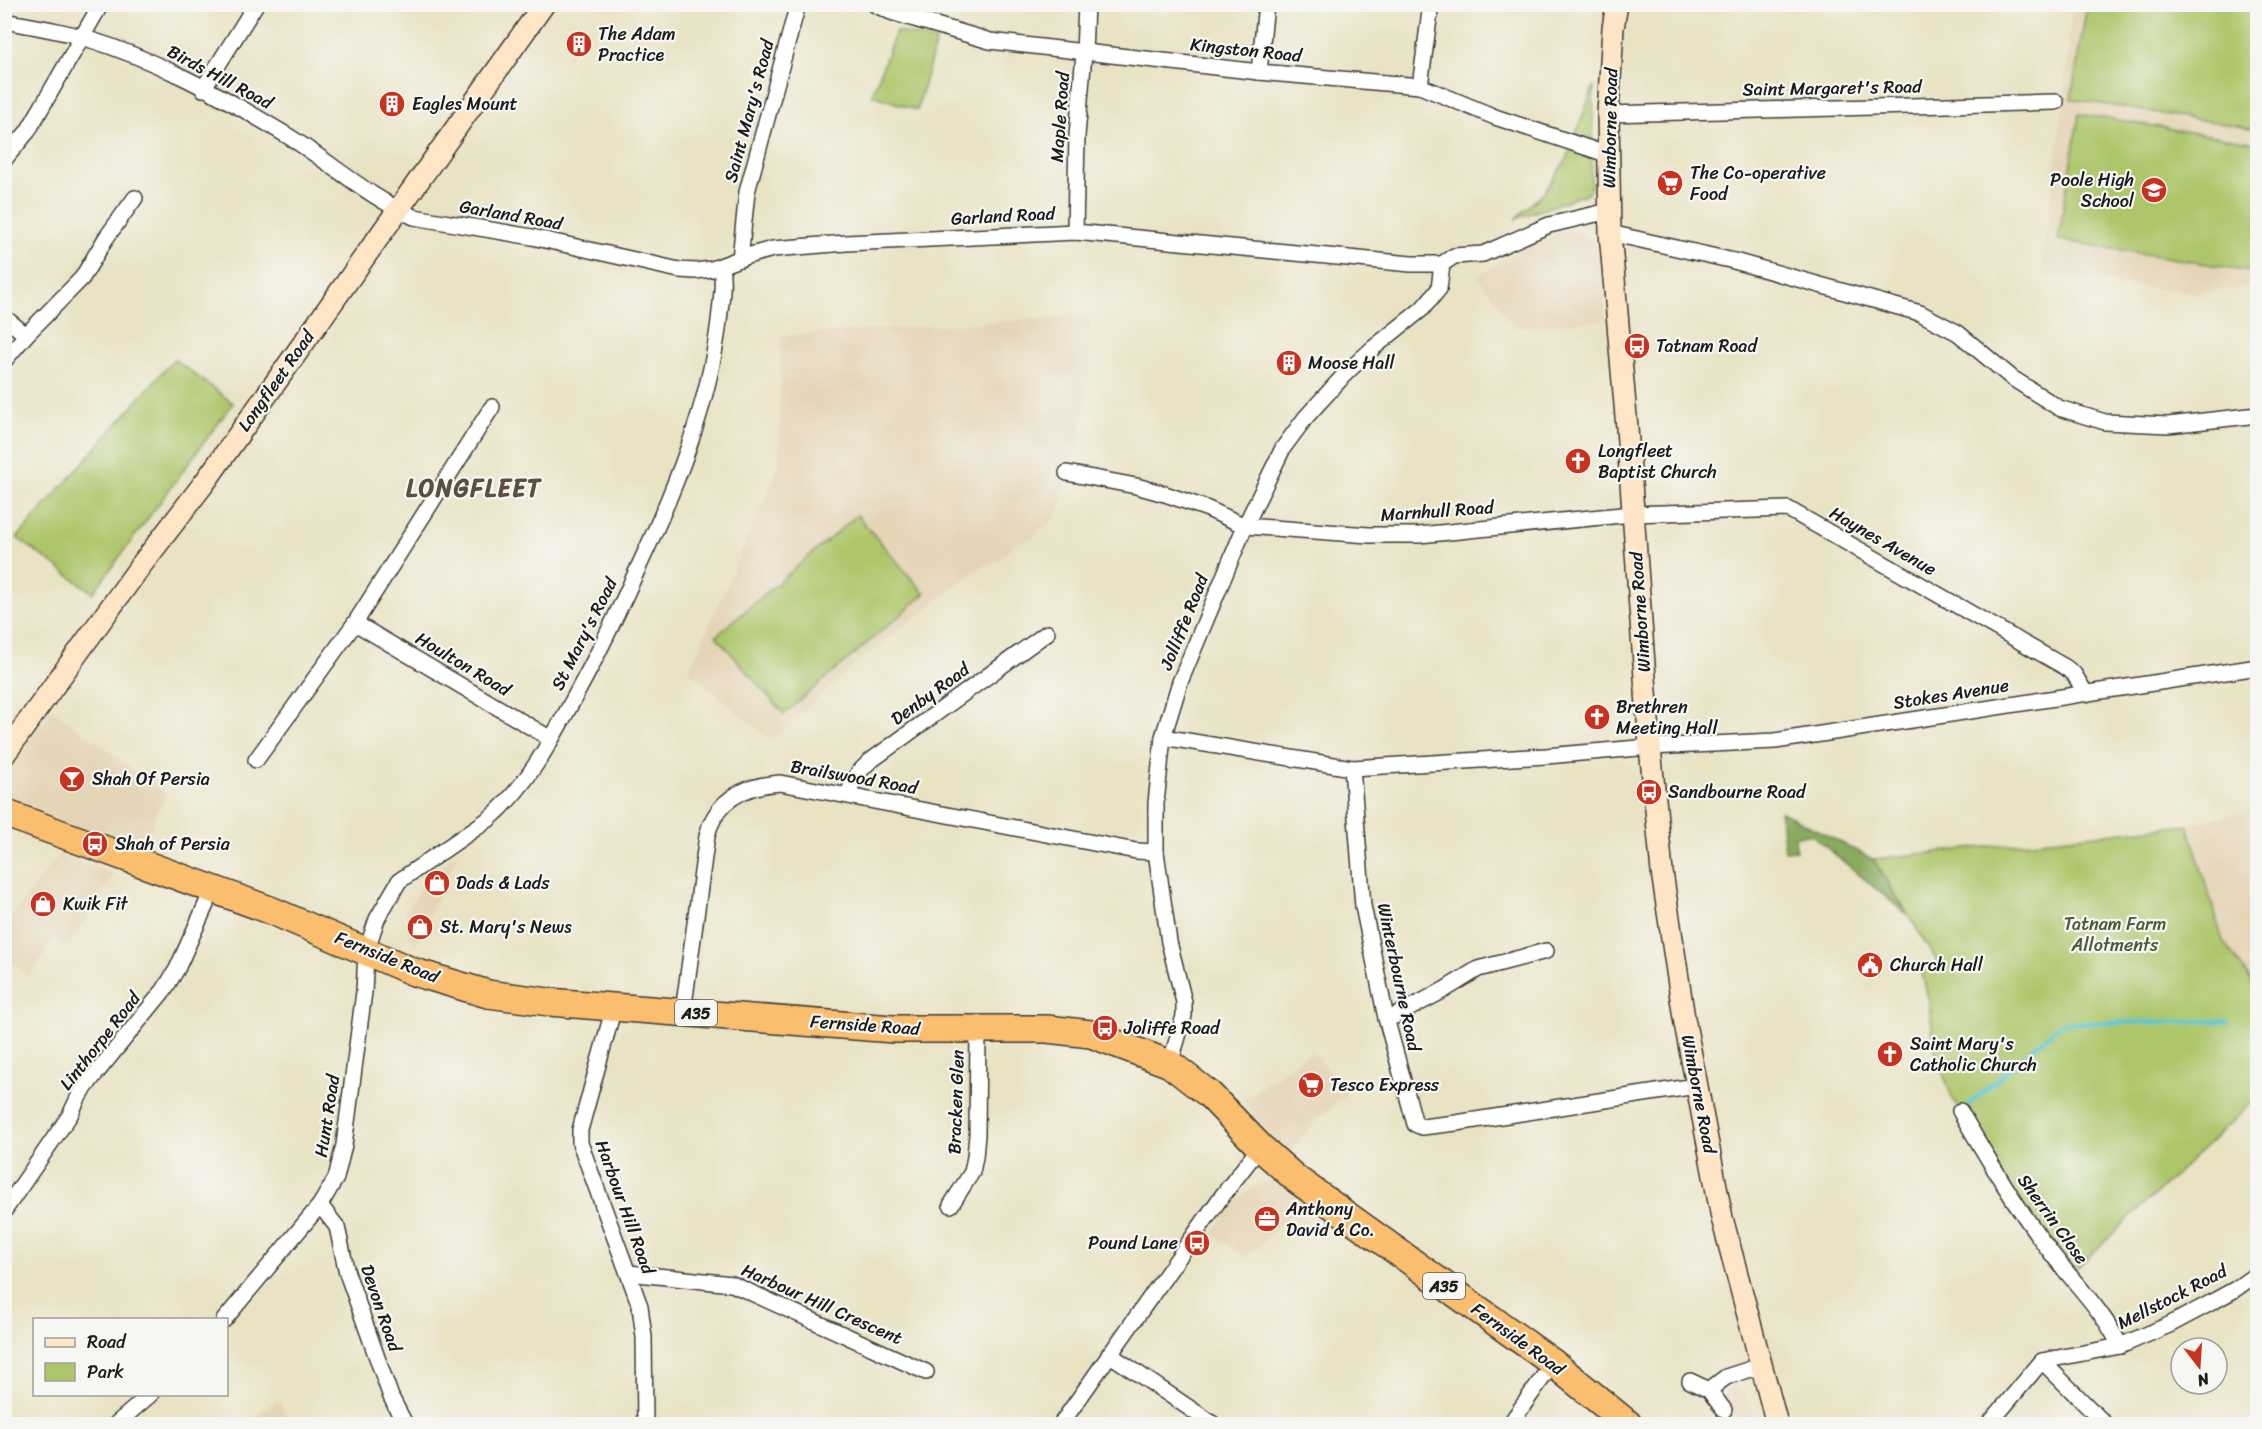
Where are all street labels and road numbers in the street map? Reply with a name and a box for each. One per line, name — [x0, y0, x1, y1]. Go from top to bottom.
street label: Kingston Road — [1189, 28, 1305, 72]
street label: Saint Mary's Road — [715, 34, 784, 186]
street label: Birds Hill Road — [161, 36, 280, 119]
street label: Wimborne Road — [1593, 66, 1627, 189]
street label: Maple Road — [1041, 69, 1079, 163]
street label: Saint Margaret's Road — [1742, 70, 1923, 106]
street label: Garland Road — [457, 190, 567, 240]
street label: Garland Road — [950, 197, 1057, 235]
street label: Longfleet Road — [229, 322, 324, 439]
street label: Marnhull Road — [1379, 491, 1496, 531]
street label: Haynes Avenue — [1823, 497, 1943, 585]
street label: Wimborne Road — [1620, 549, 1660, 673]
street label: Jolliffe Road — [1150, 568, 1218, 676]
street label: St Mary's Road — [542, 571, 627, 696]
street label: Houlton Road — [409, 623, 518, 706]
street label: Denby Road — [883, 653, 978, 734]
street label: Stokes Avenue — [1891, 669, 2011, 719]
street label: Brailswood Road — [788, 750, 922, 804]
street label: Winterbourne Road — [1368, 900, 1431, 1056]
street label: Fernside Road — [330, 922, 445, 993]
street label: Linthorpe Road — [51, 983, 150, 1097]
road number: A35 — [675, 1000, 717, 1026]
street label: Fernside Road — [809, 1005, 922, 1045]
street label: Wimborne Road — [1672, 1032, 1726, 1158]
street label: Bracken Glen — [938, 1049, 974, 1155]
street label: Hunt Road — [305, 1071, 350, 1160]
street label: Harbour Hill Road — [586, 1135, 665, 1280]
street label: Sherrin Close — [2009, 1167, 2097, 1271]
street label: Harbour Hill Crescent — [736, 1254, 908, 1354]
street label: Mellstock Road — [2111, 1255, 2234, 1339]
street label: Devon Road — [351, 1260, 411, 1357]
road number: A35 — [1423, 1273, 1465, 1299]
street label: Fernside Road — [1464, 1294, 1573, 1385]

